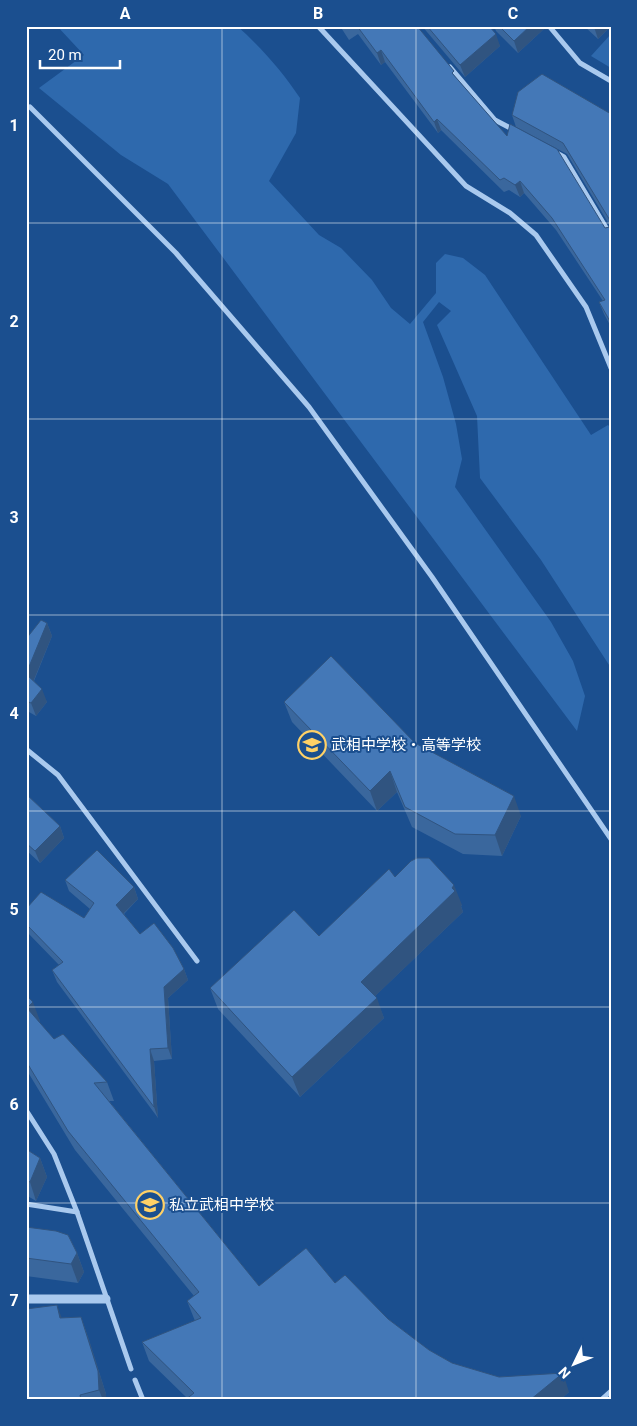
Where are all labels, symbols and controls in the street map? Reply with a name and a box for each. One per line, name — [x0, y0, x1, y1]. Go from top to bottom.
text: A — [120, 4, 131, 23]
text: B — [313, 4, 323, 23]
text: C — [508, 4, 518, 23]
scale bar — [40, 38, 120, 70]
text: 20 m — [48, 46, 82, 64]
text: 1 — [9, 116, 19, 135]
text: 2 — [9, 312, 19, 331]
text: 3 — [9, 508, 19, 527]
text: 4 — [9, 704, 19, 723]
school or university icon: 武相中学校・高等学校 — [297, 730, 327, 760]
place label: 武相中学校・高等学校 — [331, 736, 481, 754]
text: 5 — [9, 900, 19, 919]
text: 6 — [9, 1095, 19, 1114]
school or university icon: 私立武相中学校 — [135, 1190, 165, 1220]
place label: 私立武相中学校 — [169, 1196, 274, 1214]
text: 7 — [9, 1291, 19, 1310]
north arrow — [550, 1338, 600, 1388]
text: N — [555, 1364, 574, 1382]

